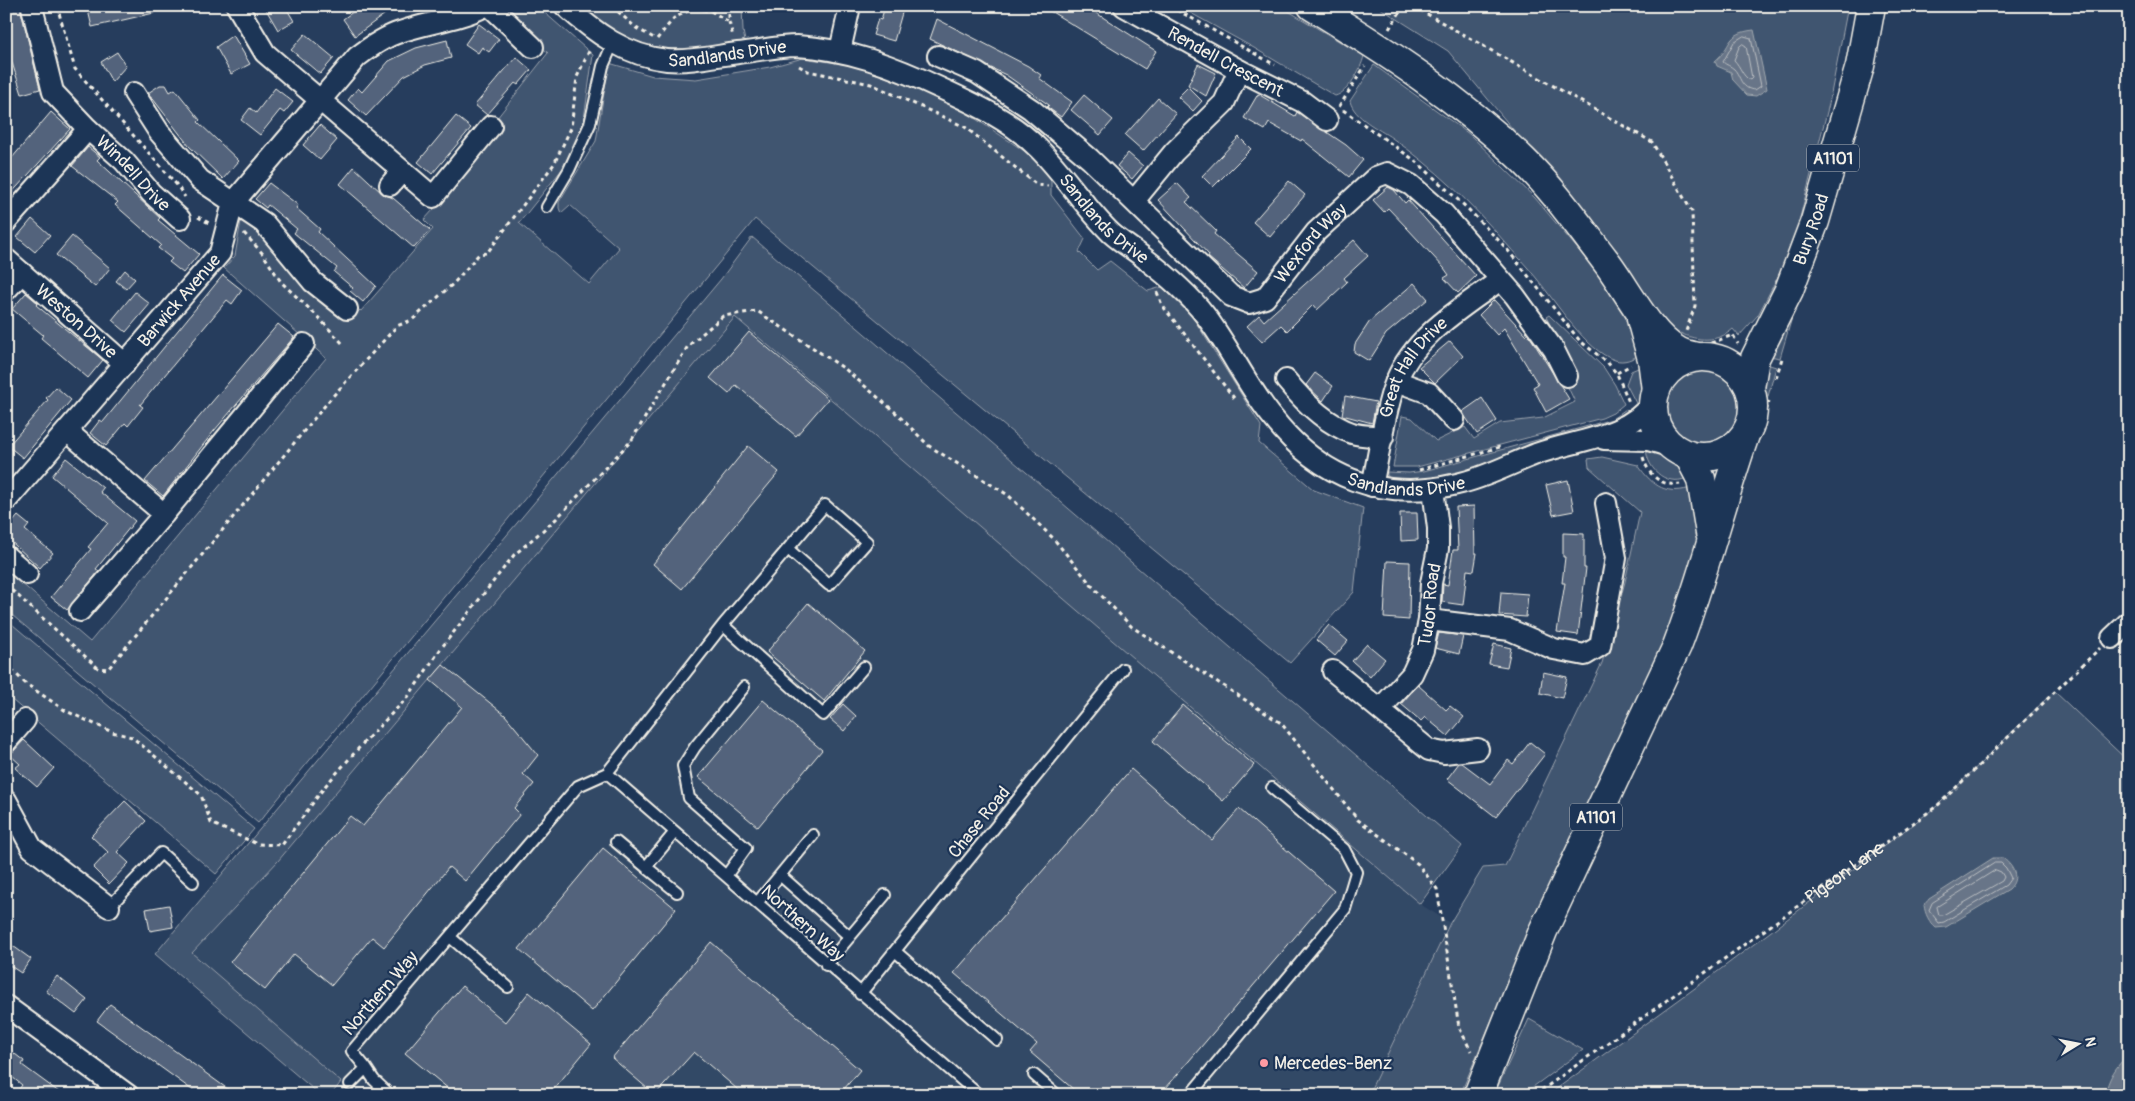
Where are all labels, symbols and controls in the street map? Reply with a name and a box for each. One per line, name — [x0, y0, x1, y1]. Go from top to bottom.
street label: Rendell Crescent — [1163, 22, 1288, 103]
street label: Sandlands Drive — [668, 35, 787, 72]
street label: Windell Drive — [91, 131, 175, 217]
road number: A1101 — [1807, 144, 1859, 172]
street label: Sandlands Drive — [1054, 169, 1153, 269]
street label: Bury Road — [1788, 191, 1834, 269]
street label: Wexford Way — [1270, 198, 1352, 288]
street label: Barwick Avenue — [133, 249, 226, 352]
street label: Weston Drive — [30, 279, 122, 364]
street label: Great Hall Drive — [1375, 312, 1453, 420]
street label: Sandlands Drive — [1344, 467, 1468, 502]
street label: Tudor Road — [1413, 561, 1447, 649]
street label: Chase Road — [943, 782, 1015, 863]
road number: A1101 — [1570, 804, 1622, 830]
street label: Pigeon Lane — [1801, 837, 1889, 909]
street label: Northern Way — [756, 880, 850, 967]
street label: Northern Way — [337, 946, 424, 1040]
north arrow — [2052, 1018, 2102, 1068]
text: N — [2081, 1036, 2100, 1048]
place label: Mercedes-Benz — [1274, 1052, 1392, 1075]
marker: Mercedes-Benz — [1258, 1057, 1270, 1069]

